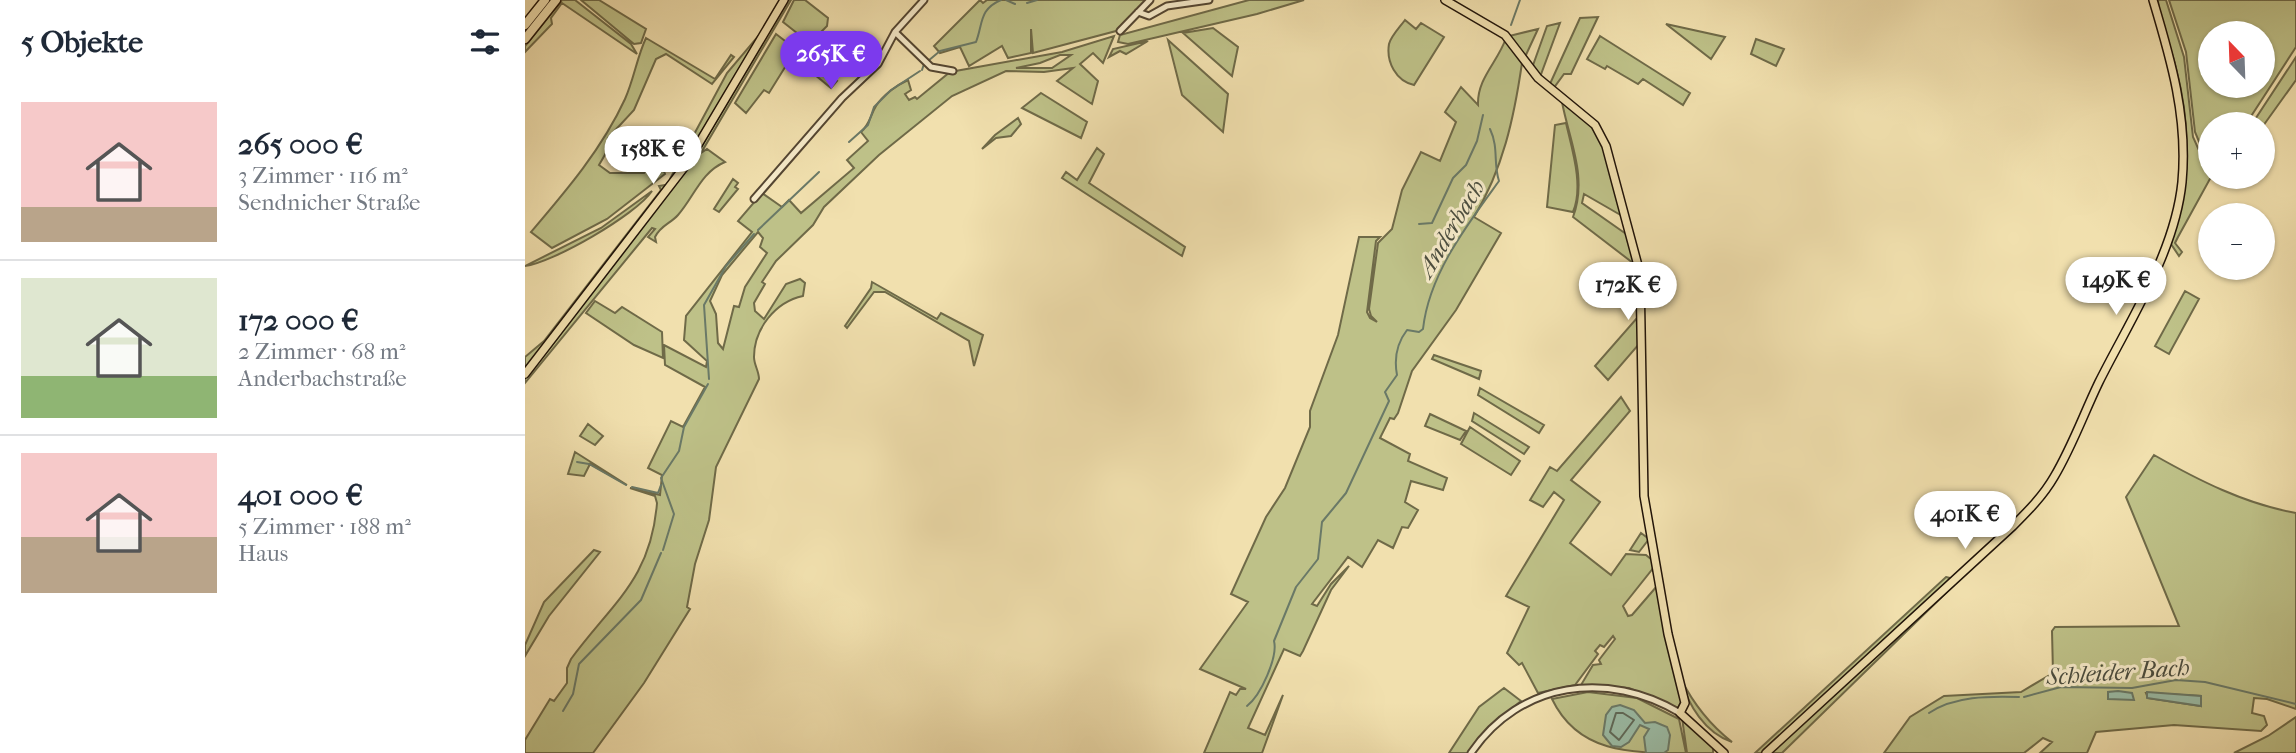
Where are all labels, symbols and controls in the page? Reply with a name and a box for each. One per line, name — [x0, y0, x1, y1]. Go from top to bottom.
north arrow — [2198, 21, 2275, 98]
map controls — [2198, 21, 2275, 280]
icon: filters — [466, 23, 504, 61]
text: 5 Objekte — [21, 25, 143, 60]
pin: 265K € — [774, 32, 888, 91]
text: 265K € — [796, 40, 866, 67]
button: + — [2198, 112, 2275, 189]
text: 265 000 € — [238, 127, 363, 162]
pin: 158K € — [596, 127, 710, 186]
icon: home — [77, 130, 161, 214]
text: 158K € — [621, 135, 685, 162]
text: 3 Zimmer · 116 m² — [238, 162, 408, 189]
water label: Anderbach — [1410, 175, 1491, 284]
text: Sendnicher Straße — [238, 189, 420, 216]
button: − — [2198, 203, 2275, 280]
pin: 149K € — [2059, 258, 2173, 317]
pin: 172K € — [1571, 262, 1685, 322]
text: 149K € — [2081, 266, 2151, 293]
text: 172K € — [1595, 271, 1661, 298]
text: 172 000 € — [238, 303, 359, 338]
icon: home — [77, 306, 161, 390]
text: 2 Zimmer · 68 m² — [238, 338, 405, 365]
text: Anderbachstraße — [238, 365, 407, 392]
text: 401 000 € — [238, 478, 363, 513]
icon: home — [77, 481, 161, 565]
pin: 401K € — [1908, 491, 2022, 551]
text: 401K € — [1930, 500, 2000, 527]
text: 5 Zimmer · 188 m² — [238, 513, 411, 540]
text: Haus — [238, 540, 288, 567]
water label: Schleider Bach — [2044, 653, 2191, 691]

